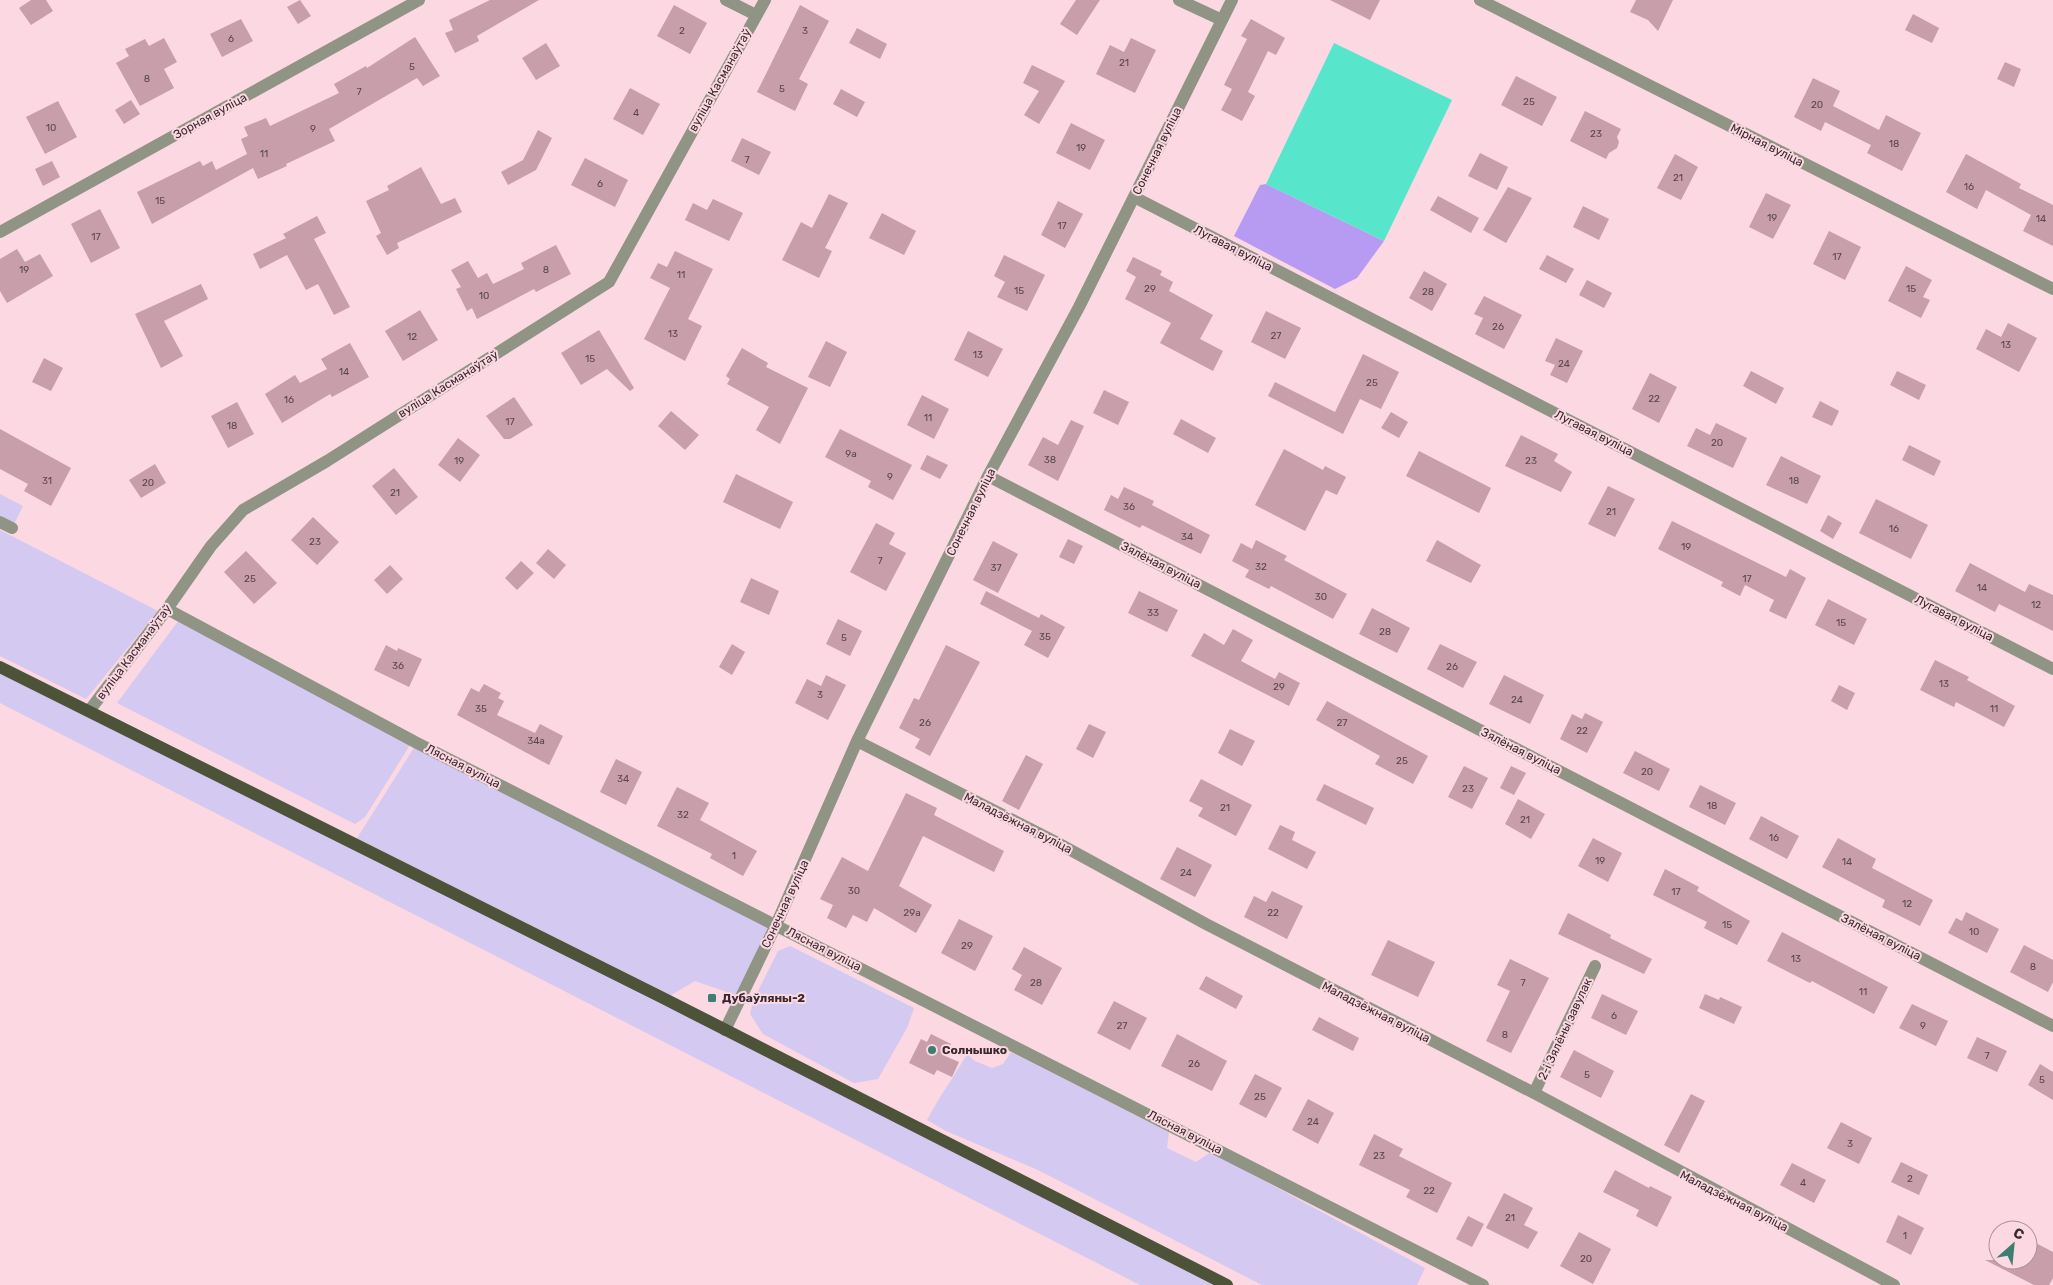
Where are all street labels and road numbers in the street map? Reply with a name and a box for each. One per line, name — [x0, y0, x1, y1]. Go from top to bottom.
street label: вуліца Касманаўтаў — [686, 26, 754, 134]
street label: Зорная вуліца — [171, 90, 249, 142]
street label: Сонечная вуліца — [1130, 105, 1184, 197]
street label: Мірная вуліца — [1728, 121, 1806, 169]
street label: Лугавая вуліца — [1191, 222, 1275, 274]
street label: вуліца Касманаўтаў — [395, 347, 501, 421]
street label: Лугавая вуліца — [1552, 407, 1636, 459]
street label: Сонечная вуліца — [944, 466, 998, 558]
street label: Зялёная вуліца — [1119, 539, 1203, 591]
street label: Лугавая вуліца — [1912, 592, 1996, 644]
street label: вуліца Касманаўтаў — [94, 601, 175, 702]
street label: Зялёная вуліца — [1479, 725, 1563, 777]
street label: Лясная вуліца — [423, 741, 503, 791]
street label: Маладзёжная вуліца — [962, 790, 1074, 856]
street label: Сонечная вуліца — [758, 858, 812, 950]
street label: Зялёная вуліца — [1839, 911, 1923, 963]
street label: Лясная вуліца — [784, 924, 864, 974]
street label: 2-і Зялёны завулак — [1535, 975, 1595, 1082]
street label: Маладзёжная вуліца — [1320, 979, 1432, 1045]
street label: Лясная вуліца — [1145, 1107, 1225, 1157]
street label: Маладзёжная вуліца — [1678, 1168, 1790, 1234]

